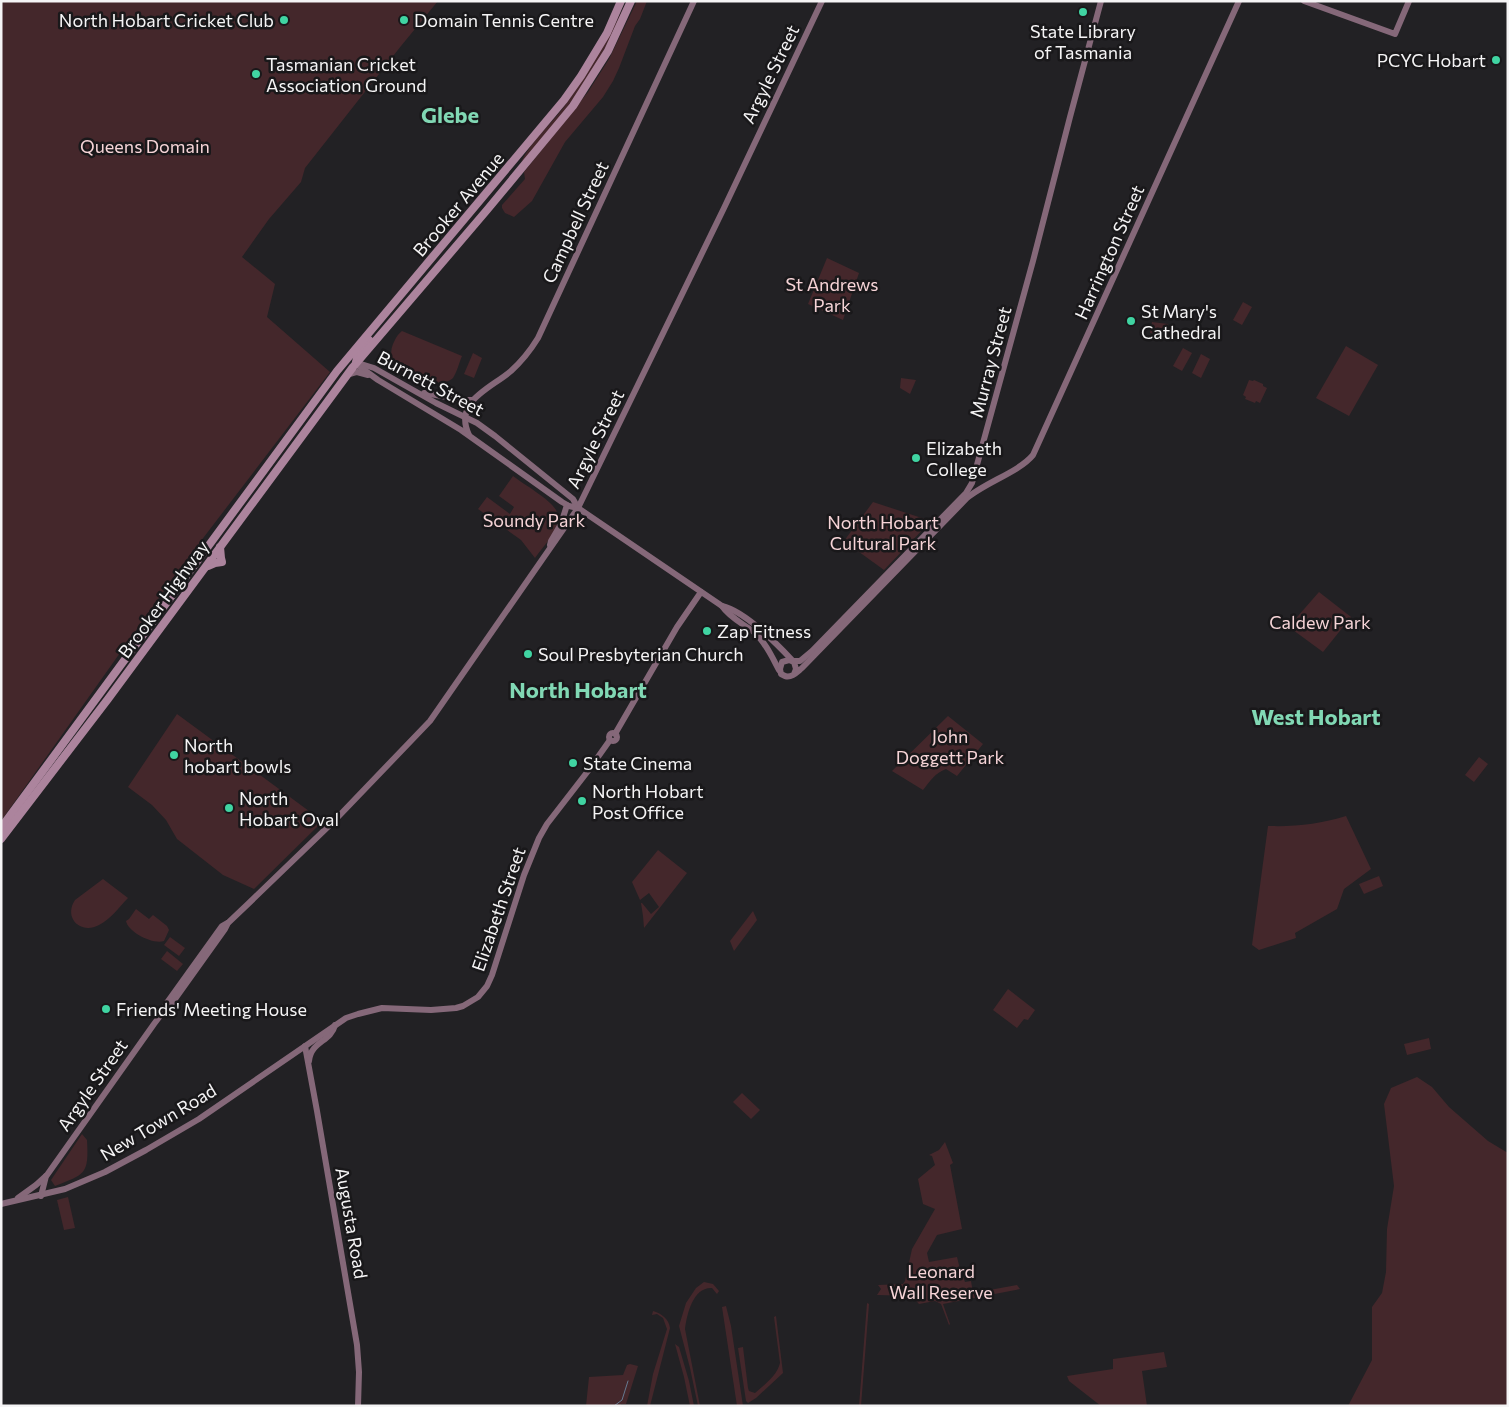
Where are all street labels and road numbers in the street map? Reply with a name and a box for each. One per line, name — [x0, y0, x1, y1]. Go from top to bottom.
street label: Argyle Street — [737, 21, 803, 127]
street label: Brooker Avenue — [408, 147, 508, 261]
street label: Campbell Street — [537, 158, 613, 286]
street label: Harrington Street — [1070, 181, 1148, 323]
street label: Murray Street — [965, 304, 1015, 420]
street label: Burnett Street — [374, 346, 488, 420]
street label: Argyle Street — [562, 386, 628, 492]
street label: Brooker Highway — [113, 536, 213, 662]
street label: Elizabeth Street — [466, 844, 530, 974]
street label: Argyle Street — [52, 1035, 132, 1135]
street label: New Town Road — [96, 1079, 220, 1165]
street label: Augusta Road — [331, 1166, 373, 1280]

